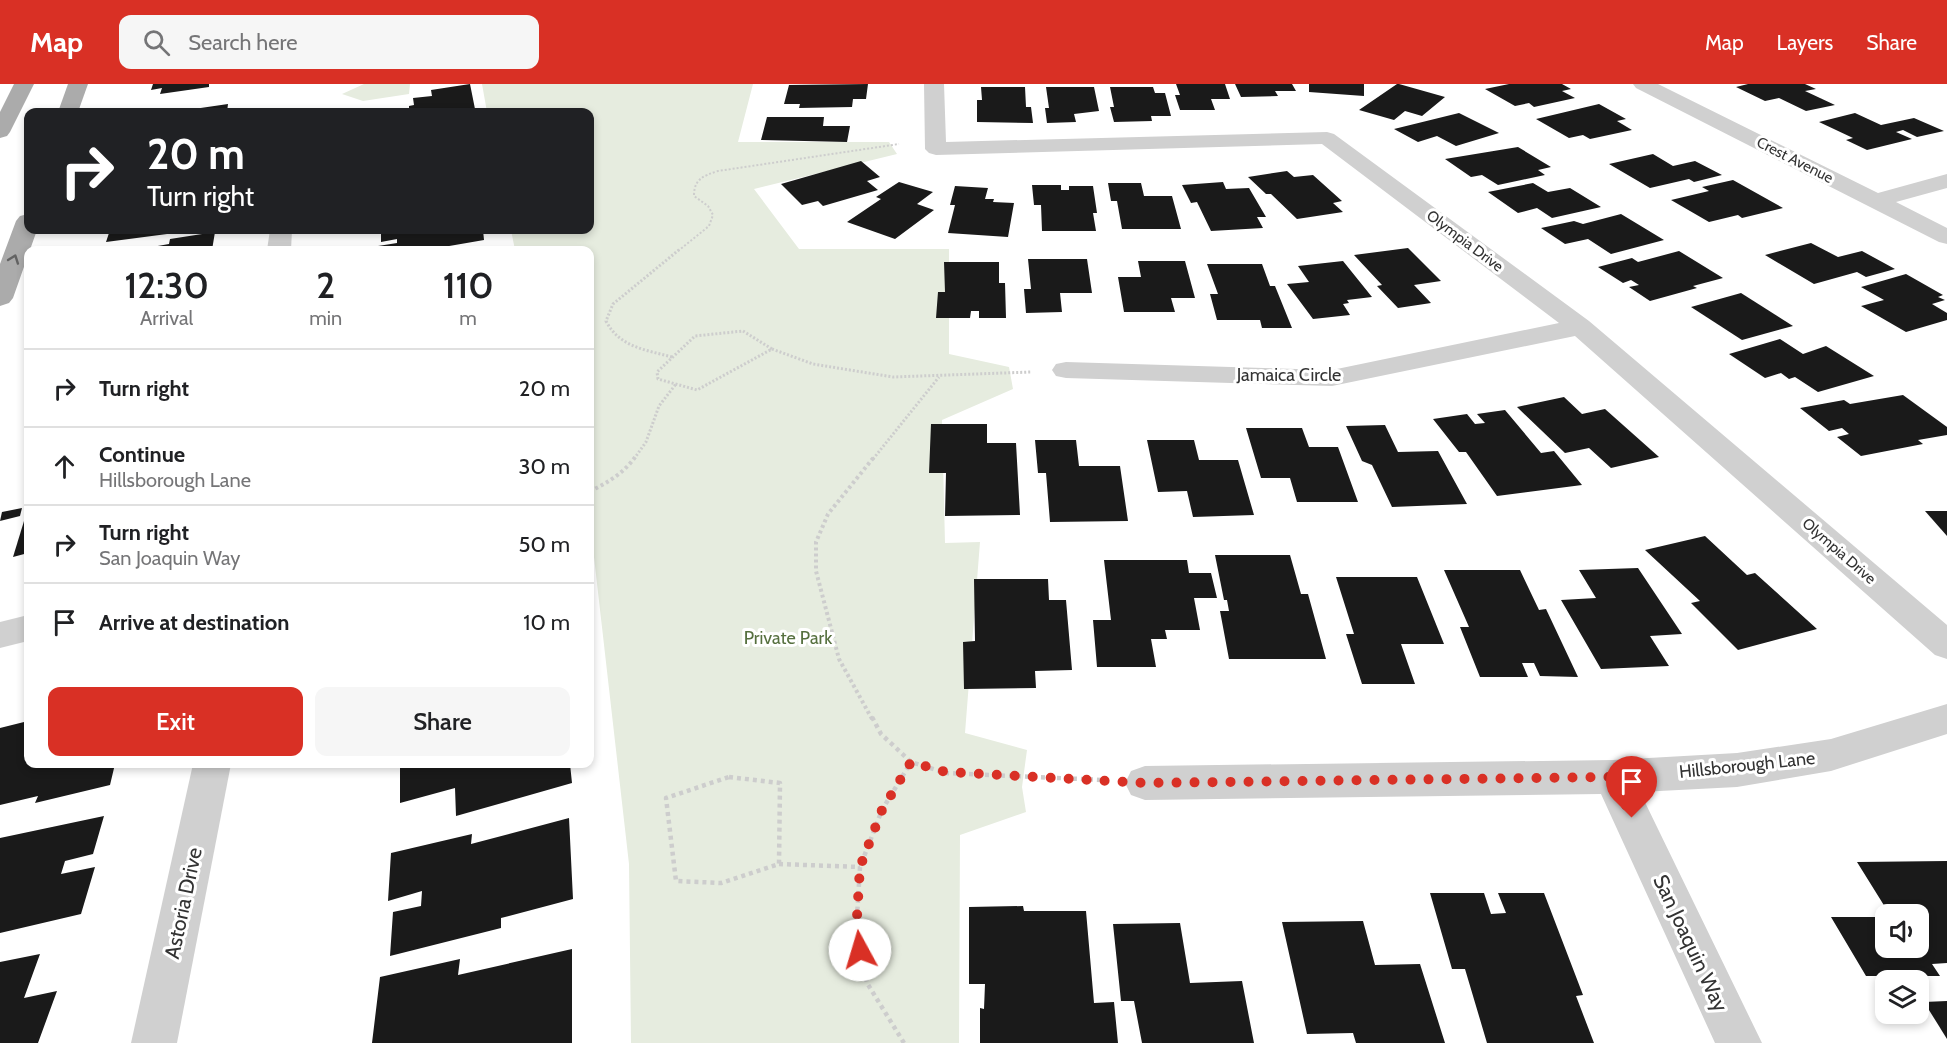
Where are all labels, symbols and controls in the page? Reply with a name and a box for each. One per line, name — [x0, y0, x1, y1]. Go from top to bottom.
search box — [119, 15, 539, 69]
text: Map — [30, 25, 83, 59]
icon: search — [140, 26, 173, 59]
text: Search here — [188, 29, 297, 56]
text: Map — [1705, 30, 1744, 55]
text: Layers — [1777, 30, 1833, 55]
text: Share — [1866, 30, 1917, 55]
text: 20 m — [147, 128, 245, 180]
icon: right — [48, 132, 126, 210]
street label: Crest Avenue — [1754, 133, 1837, 187]
text: Turn right — [147, 180, 254, 213]
street label: Olympia Drive — [1423, 206, 1507, 276]
one-way arrow — [7, 254, 20, 265]
text: 12:30 — [125, 263, 209, 307]
text: 2 — [316, 263, 335, 307]
text: 110 — [443, 263, 493, 307]
text: Arrival — [140, 306, 193, 330]
text: min — [309, 306, 342, 330]
text: m — [459, 306, 477, 330]
street label: Jamaica Circle — [1236, 364, 1341, 386]
icon: right — [48, 372, 81, 405]
text: Turn right — [99, 375, 189, 402]
text: 20 m — [519, 375, 570, 402]
text: Continue — [99, 441, 185, 468]
icon: ahead — [48, 450, 81, 483]
text: 30 m — [518, 453, 570, 480]
text: Hillsborough Lane — [99, 468, 251, 492]
street label: Olympia Drive — [1799, 514, 1880, 588]
text: Turn right — [99, 519, 189, 546]
icon: right — [48, 528, 81, 561]
text: 50 m — [518, 531, 570, 558]
text: San Joaquin Way — [99, 546, 240, 570]
icon: arrive — [48, 606, 81, 639]
text: Arrive at destination — [99, 609, 289, 636]
text: 10 m — [523, 609, 570, 636]
park label: Private Park — [744, 627, 833, 649]
button: Exit — [48, 687, 303, 756]
button: Share — [315, 687, 570, 756]
street label: Hillsborough Lane — [1678, 747, 1816, 783]
pin — [1606, 756, 1657, 818]
icon: arrive — [1615, 765, 1648, 798]
street label: Astoria Drive — [159, 845, 207, 961]
street label: San Joaquin Way — [1648, 870, 1734, 1016]
map controls — [1875, 904, 1929, 1024]
button: sound — [1875, 904, 1929, 958]
position arrow — [828, 918, 892, 982]
button: layers — [1875, 970, 1929, 1024]

